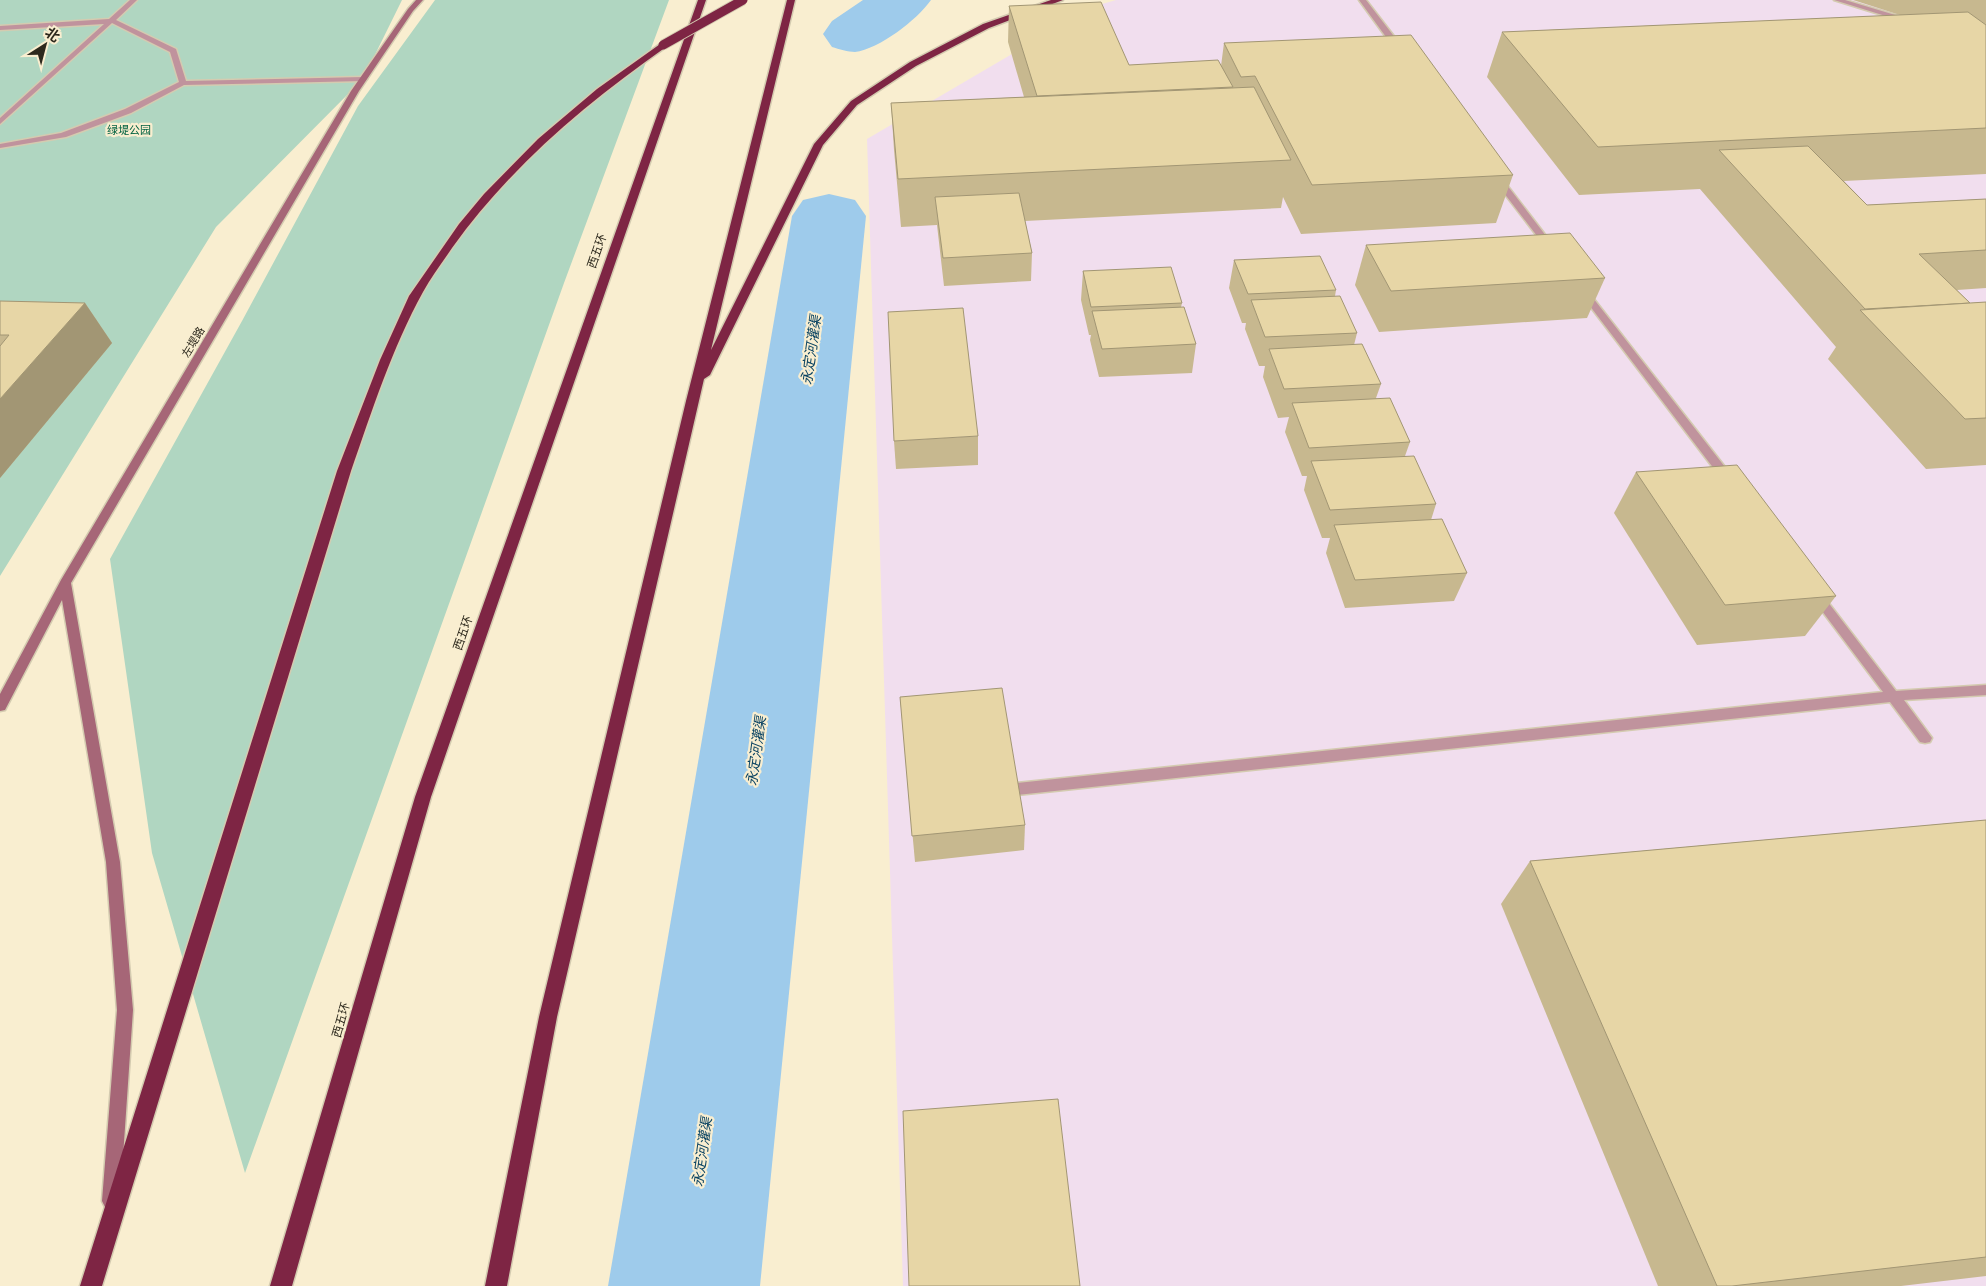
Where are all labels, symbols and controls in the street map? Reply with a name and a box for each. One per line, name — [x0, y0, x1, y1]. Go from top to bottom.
north arrow — [20, 20, 70, 70]
text: 北 — [42, 24, 63, 45]
park label: 绿堤公园 — [107, 124, 151, 136]
street label: 西五环 — [585, 232, 609, 270]
water label: 永定河灌渠 — [798, 312, 824, 386]
street label: 左堤路 — [179, 325, 207, 359]
street label: 西五环 — [451, 614, 475, 652]
water label: 永定河灌渠 — [743, 713, 769, 787]
street label: 西五环 — [329, 1001, 353, 1039]
water label: 永定河灌渠 — [689, 1114, 715, 1188]

